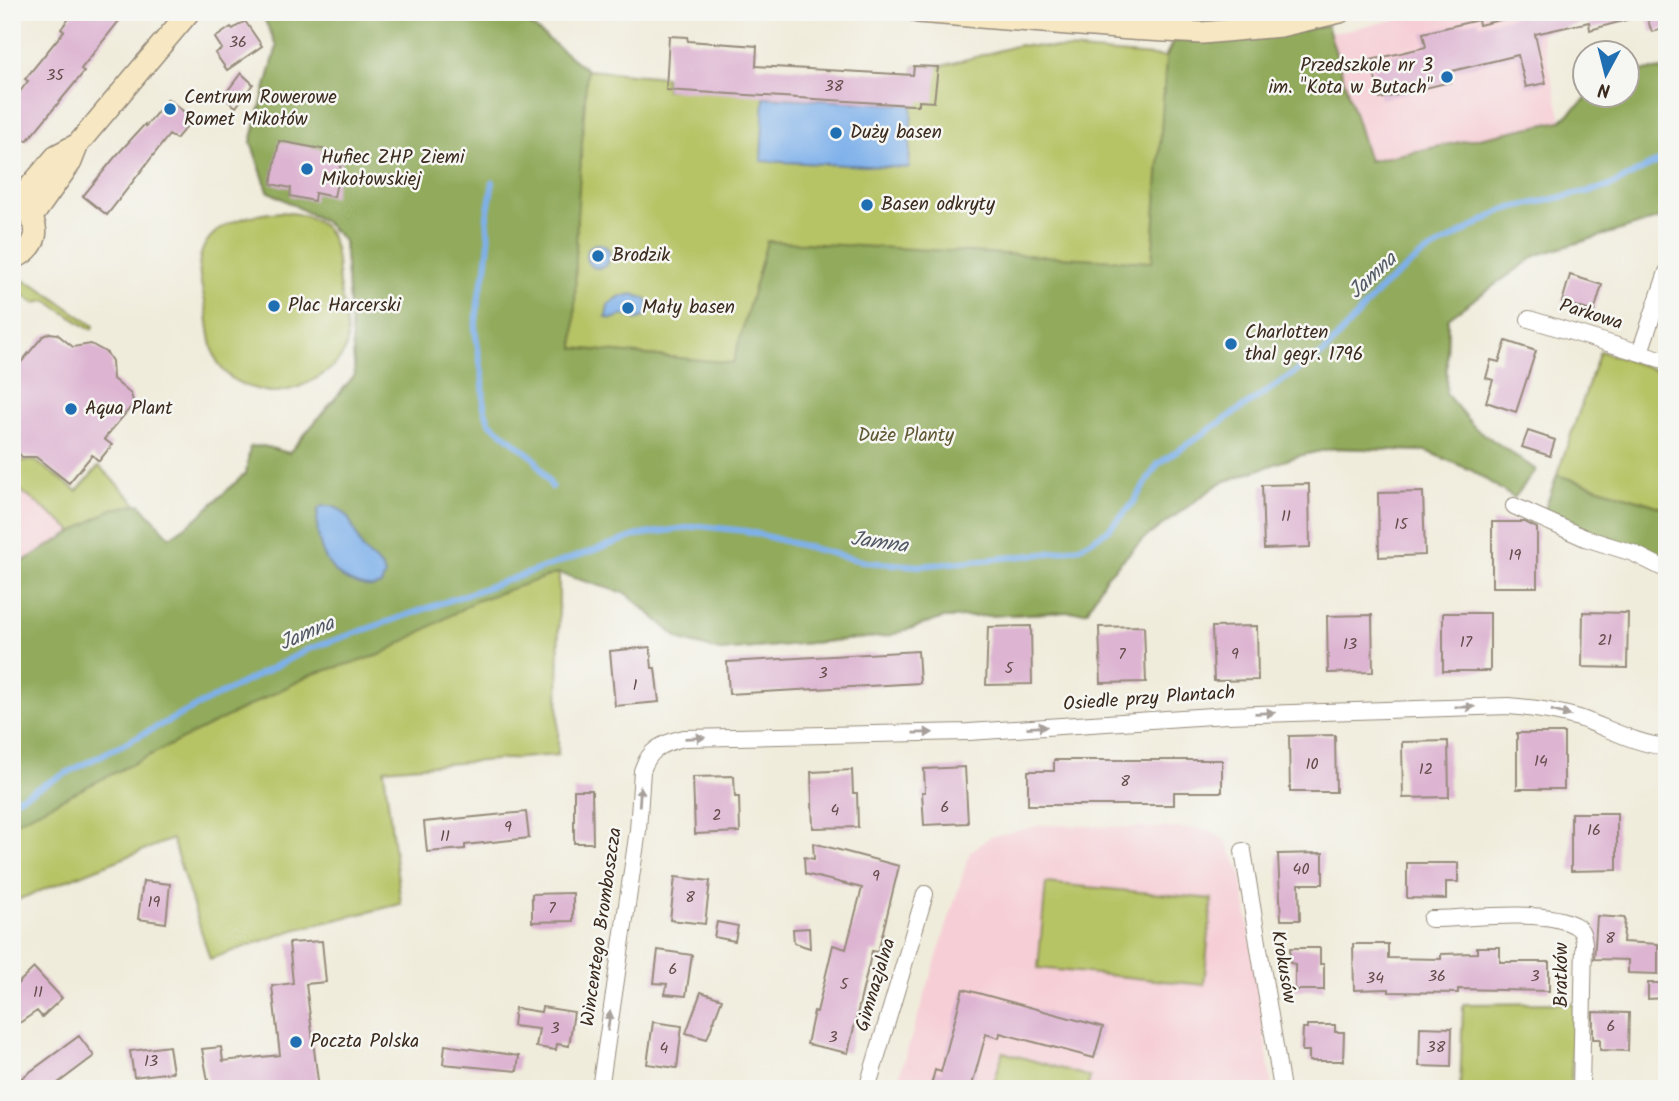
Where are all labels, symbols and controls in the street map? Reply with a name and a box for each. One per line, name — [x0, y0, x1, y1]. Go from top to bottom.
house number: 36 — [229, 30, 247, 55]
north arrow — [1570, 38, 1640, 108]
place label: Przedszkole nr 3 im. "Kota w Butach" — [1268, 51, 1433, 103]
house number: 35 — [46, 63, 65, 88]
marker: Przedszkole nr 3 im. "Kota w Butach" — [1439, 69, 1455, 85]
text: N — [1596, 73, 1612, 105]
house number: 38 — [825, 74, 844, 99]
place label: Centrum Rowerowe Romet Mikołów — [184, 83, 337, 135]
marker: Centrum Rowerowe Romet Mikołów — [162, 101, 178, 117]
place label: Duży basen — [850, 118, 942, 148]
marker: Duży basen — [828, 125, 844, 141]
place label: Hufiec ZHP Ziemi Mikołowskiej — [321, 143, 466, 195]
marker: Hufiec ZHP Ziemi Mikołowskiej — [299, 161, 315, 177]
place label: Basen odkryty — [881, 190, 996, 220]
marker: Basen odkryty — [859, 197, 875, 213]
place label: Brodzik — [612, 241, 670, 271]
water label: Jamna — [1341, 244, 1406, 308]
marker: Brodzik — [590, 248, 606, 264]
place label: Plac Harcerski — [288, 291, 402, 321]
street label: Parkowa — [1556, 291, 1626, 339]
place label: Mały basen — [642, 293, 735, 323]
marker: Plac Harcerski — [266, 298, 282, 314]
marker: Mały basen — [620, 300, 636, 316]
place label: Charlotten thal gegr. 1796 — [1245, 318, 1363, 370]
marker: Charlotten thal gegr. 1796 — [1223, 336, 1239, 352]
place label: Aqua Plant — [85, 394, 173, 424]
marker: Aqua Plant — [63, 401, 79, 417]
park label: Duże Planty — [858, 421, 955, 451]
house number: 11 — [1281, 504, 1291, 529]
house number: 15 — [1394, 512, 1409, 537]
water label: Jamna — [848, 523, 911, 563]
house number: 19 — [1509, 543, 1522, 568]
water label: Jamna — [274, 607, 341, 660]
house number: 21 — [1598, 628, 1612, 653]
house number: 17 — [1460, 630, 1473, 655]
house number: 13 — [1343, 632, 1357, 657]
house number: 7 — [1118, 642, 1126, 667]
house number: 9 — [1231, 642, 1239, 667]
house number: 5 — [1005, 656, 1015, 681]
house number: 3 — [818, 661, 828, 686]
house number: 1 — [632, 673, 638, 698]
street label: Osiedle przy Plantach — [1062, 678, 1236, 720]
one-way arrow — [1454, 701, 1476, 713]
one-way arrow — [1254, 708, 1276, 719]
one-way arrow — [1551, 709, 1572, 719]
one-way arrow — [1027, 721, 1049, 732]
one-way arrow — [912, 727, 934, 739]
one-way arrow — [685, 732, 707, 744]
house number: 14 — [1534, 749, 1548, 774]
house number: 10 — [1305, 752, 1319, 777]
house number: 12 — [1419, 757, 1433, 782]
house number: 8 — [1120, 769, 1130, 794]
one-way arrow — [635, 785, 646, 807]
house number: 6 — [941, 795, 949, 820]
house number: 4 — [831, 798, 840, 823]
house number: 2 — [712, 803, 722, 828]
house number: 9 — [504, 815, 512, 840]
house number: 16 — [1587, 818, 1601, 843]
house number: 11 — [440, 824, 450, 849]
street label: Wincentego Bromboszcza — [573, 826, 631, 1028]
house number: 40 — [1293, 857, 1309, 882]
house number: 9 — [872, 864, 880, 889]
house number: 8 — [685, 885, 695, 910]
house number: 19 — [148, 890, 161, 915]
house number: 7 — [548, 896, 556, 921]
house number: 8 — [1605, 926, 1615, 951]
street label: Krokusów — [1262, 928, 1304, 1006]
street label: Gimnazjalna — [848, 935, 904, 1035]
street label: Bratków — [1547, 942, 1577, 1007]
house number: 6 — [669, 957, 677, 982]
house number: 36 — [1428, 964, 1446, 989]
house number: 3 — [1530, 964, 1540, 989]
house number: 34 — [1366, 966, 1384, 991]
house number: 5 — [840, 972, 850, 997]
house number: 11 — [33, 980, 43, 1005]
one-way arrow — [604, 1010, 615, 1032]
house number: 6 — [1607, 1014, 1615, 1039]
house number: 3 — [550, 1016, 560, 1041]
house number: 3 — [828, 1025, 838, 1050]
place label: Poczta Polska — [310, 1027, 419, 1057]
marker: Poczta Polska — [288, 1034, 304, 1050]
house number: 38 — [1427, 1035, 1446, 1060]
house number: 4 — [660, 1036, 669, 1061]
house number: 13 — [144, 1049, 158, 1074]

